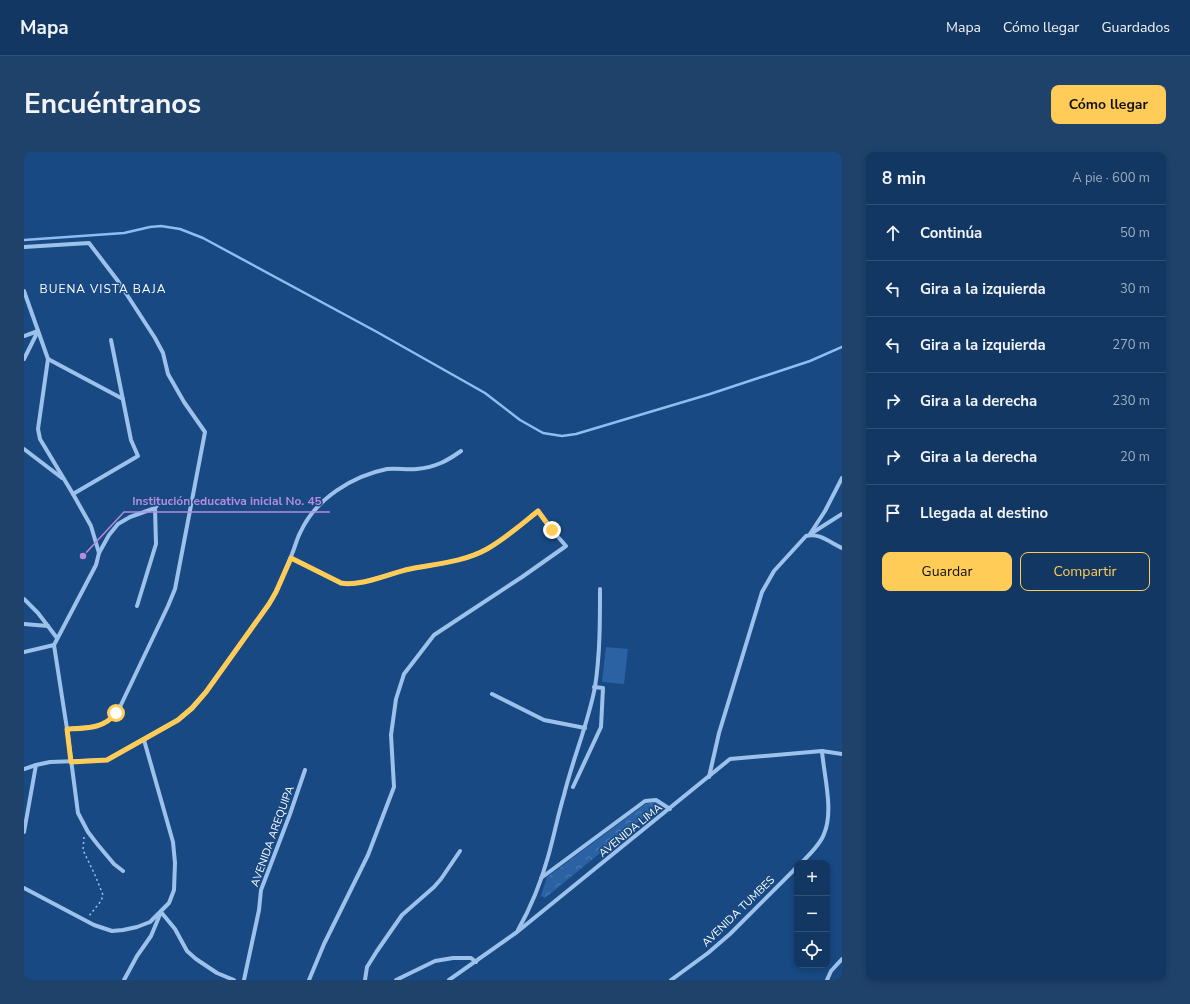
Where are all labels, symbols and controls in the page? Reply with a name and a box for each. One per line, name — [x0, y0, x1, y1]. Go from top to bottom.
text: Mapa — [20, 15, 69, 41]
text: Mapa — [946, 18, 981, 37]
text: Cómo llegar — [1003, 18, 1079, 37]
text: Guardados — [1101, 18, 1170, 37]
text: Encuéntranos — [24, 85, 201, 123]
button: Cómo llegar — [1051, 85, 1166, 124]
text: 8 min — [882, 167, 926, 190]
text: A pie · 600 m — [1072, 169, 1150, 187]
icon: ahead — [882, 222, 904, 244]
text: Continúa — [920, 223, 982, 243]
text: 50 m — [1120, 224, 1150, 242]
icon: left — [882, 278, 904, 300]
text: Gira a la izquierda — [920, 279, 1046, 299]
text: 30 m — [1120, 280, 1150, 298]
district label: BUENA VISTA BAJA — [40, 281, 166, 297]
icon: left — [882, 334, 904, 356]
text: Gira a la izquierda — [920, 335, 1046, 355]
text: 270 m — [1112, 336, 1150, 354]
icon: right — [882, 390, 904, 412]
text: Gira a la derecha — [920, 391, 1037, 411]
text: 230 m — [1112, 392, 1150, 410]
icon: right — [882, 446, 904, 468]
text: Gira a la derecha — [920, 447, 1037, 467]
text: 20 m — [1120, 448, 1150, 466]
callout: Institución educativa inicial No. 45 — [124, 488, 330, 512]
text: Institución educativa inicial No. 45 — [132, 493, 322, 509]
icon: arrive — [882, 502, 904, 524]
text: Llegada al destino — [920, 503, 1048, 523]
route end — [543, 521, 561, 539]
button: Guardar — [882, 552, 1012, 591]
button: Compartir — [1020, 552, 1150, 591]
route start — [107, 704, 125, 722]
street label: AVENIDA AREQUIPA — [247, 784, 298, 889]
street label: AVENIDA LIMA — [595, 800, 665, 861]
map controls — [794, 860, 830, 968]
button: + — [794, 860, 830, 896]
street label: AVENIDA TUMBES — [699, 873, 778, 950]
button: − — [794, 896, 830, 932]
button: locate — [794, 932, 830, 968]

